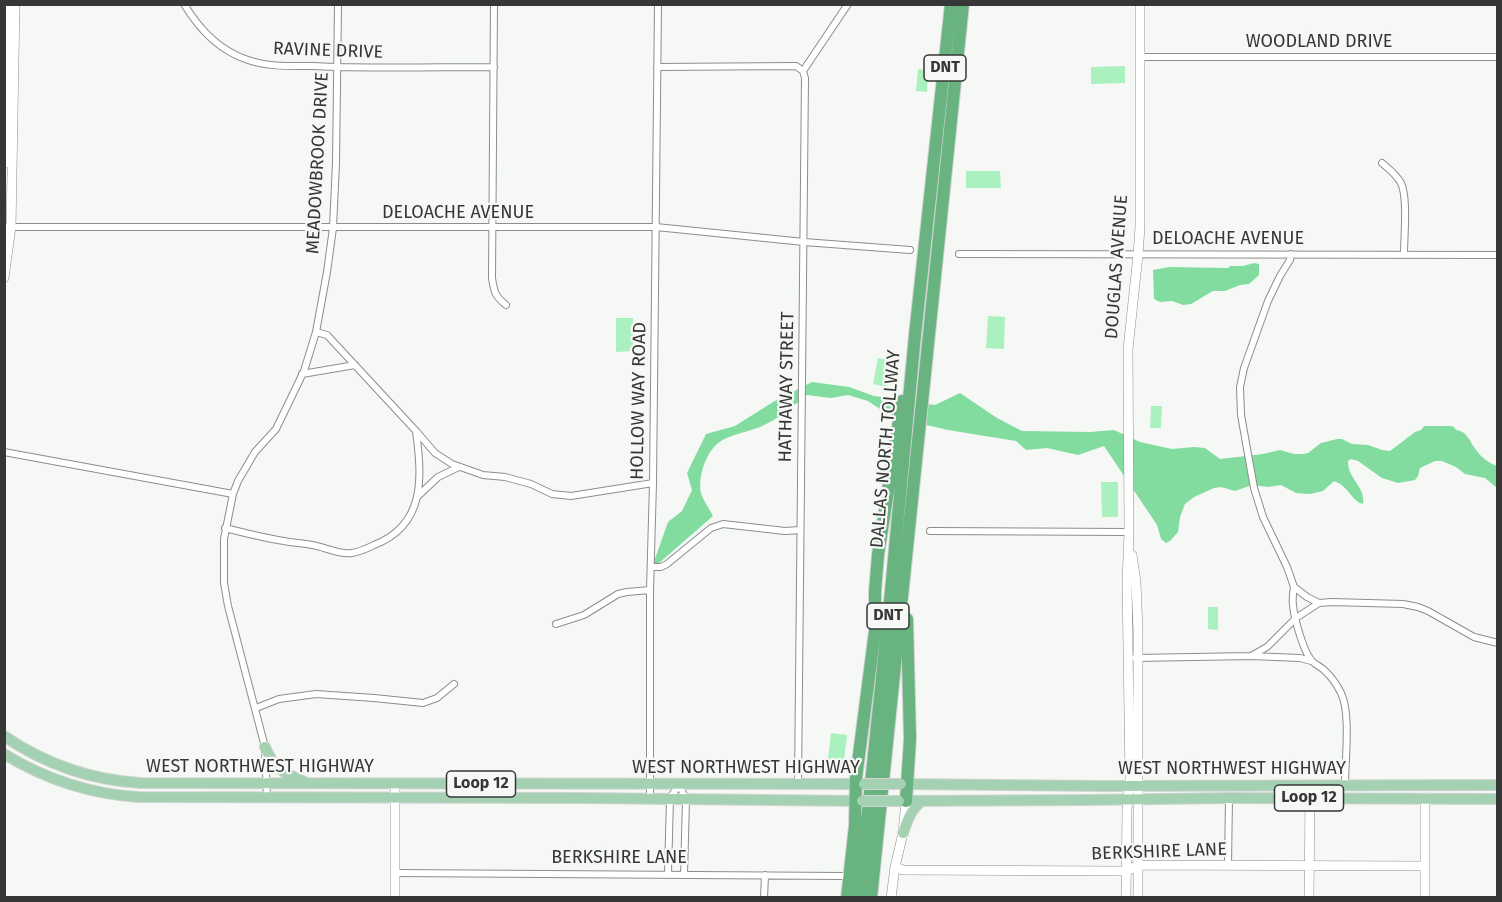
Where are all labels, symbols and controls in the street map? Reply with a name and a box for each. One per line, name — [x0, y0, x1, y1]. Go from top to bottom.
street label: WOODLAND DRIVE — [1246, 31, 1392, 53]
street label: RAVINE DRIVE — [272, 38, 384, 64]
road number: DNT — [924, 55, 966, 81]
street label: MEADOWBROOK DRIVE — [302, 71, 334, 255]
street label: DOUGLAS AVENUE — [1101, 194, 1133, 340]
street label: DELOACHE AVENUE — [382, 202, 534, 224]
street label: DELOACHE AVENUE — [1152, 228, 1304, 250]
street label: HATHAWAY STREET — [775, 311, 799, 463]
street label: HOLLOW WAY ROAD — [627, 322, 651, 480]
street label: DALLAS NORTH TOLLWAY — [867, 349, 905, 549]
road number: DNT — [867, 603, 909, 629]
street label: WEST NORTHWEST HIGHWAY — [146, 756, 374, 778]
street label: WEST NORTHWEST HIGHWAY — [632, 757, 860, 779]
street label: WEST NORTHWEST HIGHWAY — [1118, 758, 1346, 780]
road number: Loop 12 — [446, 771, 516, 797]
road number: Loop 12 — [1274, 785, 1344, 811]
street label: BERKSHIRE LANE — [1091, 839, 1227, 865]
street label: BERKSHIRE LANE — [551, 847, 687, 869]

